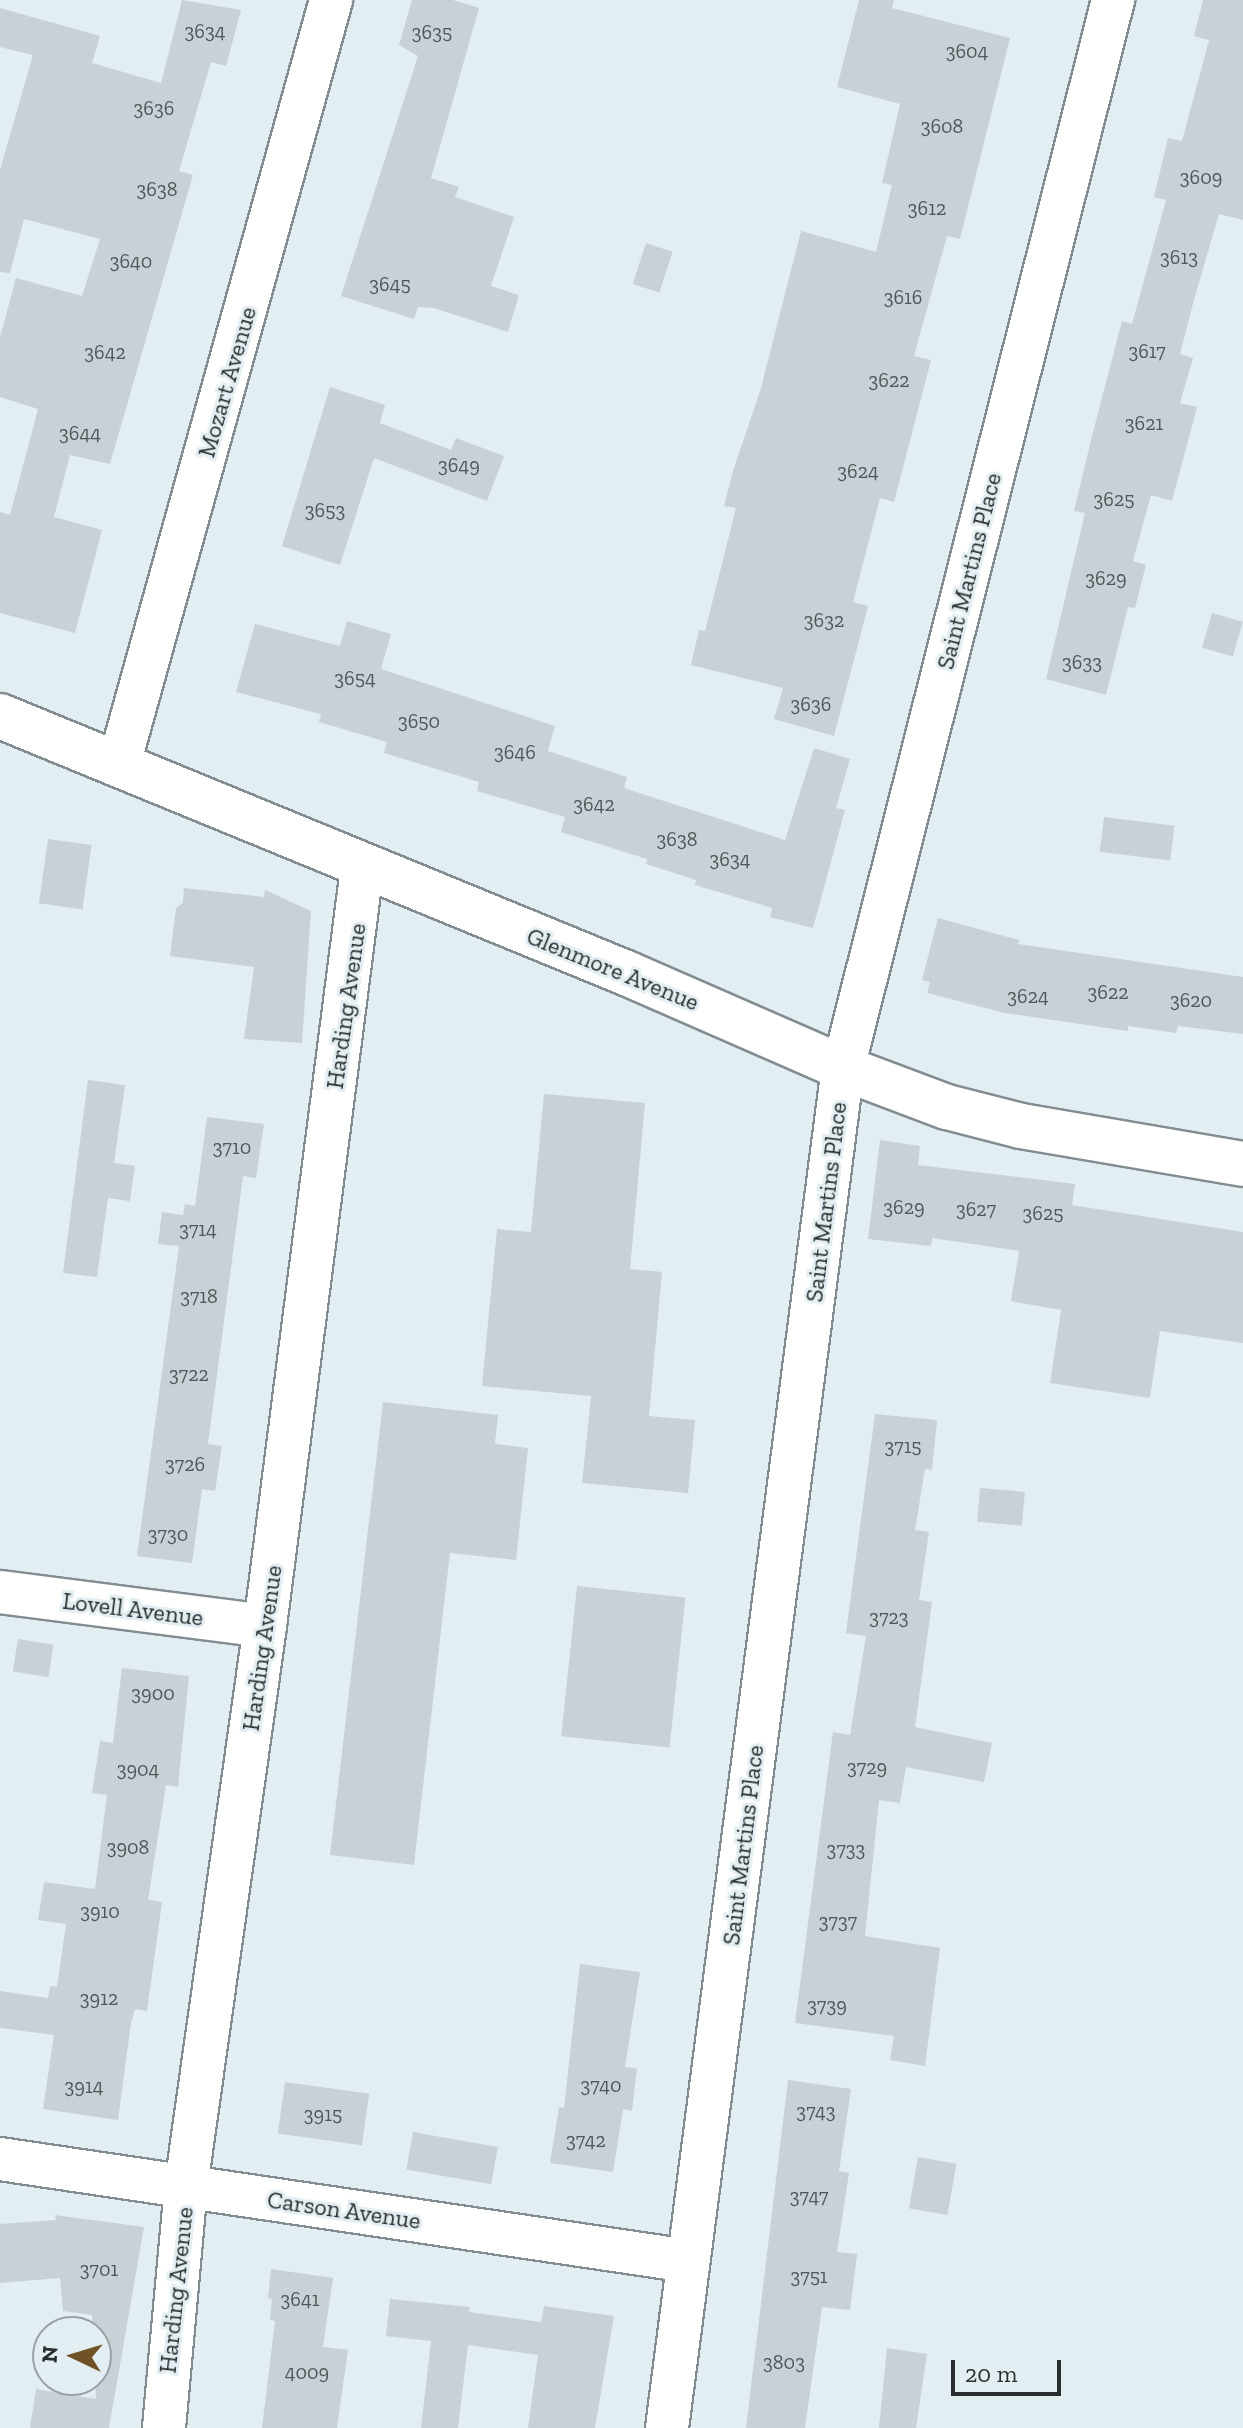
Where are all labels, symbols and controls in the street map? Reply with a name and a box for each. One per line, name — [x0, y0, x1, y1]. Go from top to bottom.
house number: 3634 — [185, 19, 225, 43]
house number: 3635 — [412, 20, 452, 44]
house number: 3604 — [946, 39, 988, 63]
house number: 3636 — [134, 96, 174, 120]
house number: 3608 — [921, 114, 963, 138]
house number: 3609 — [1180, 165, 1222, 189]
house number: 3638 — [137, 177, 177, 201]
house number: 3612 — [908, 196, 946, 220]
house number: 3613 — [1160, 245, 1198, 269]
house number: 3640 — [110, 249, 152, 273]
house number: 3645 — [369, 272, 411, 296]
house number: 3616 — [884, 285, 922, 309]
street label: Mozart Avenue — [192, 303, 262, 461]
house number: 3617 — [1128, 339, 1166, 363]
house number: 3642 — [84, 340, 126, 364]
house number: 3622 — [869, 368, 909, 392]
house number: 3621 — [1125, 411, 1163, 435]
house number: 3644 — [59, 421, 101, 445]
house number: 3649 — [438, 453, 480, 477]
house number: 3624 — [837, 459, 879, 483]
street label: Saint Martins Place — [931, 470, 1007, 672]
house number: 3625 — [1094, 487, 1134, 511]
house number: 3653 — [305, 498, 345, 522]
house number: 3629 — [1085, 566, 1127, 590]
house number: 3632 — [804, 608, 844, 632]
house number: 3633 — [1062, 650, 1102, 674]
house number: 3654 — [334, 666, 376, 690]
house number: 3636 — [791, 692, 831, 716]
house number: 3650 — [398, 709, 440, 733]
house number: 3646 — [494, 740, 536, 764]
house number: 3642 — [573, 792, 615, 816]
house number: 3638 — [657, 827, 697, 851]
house number: 3634 — [710, 847, 750, 871]
street label: Harding Avenue — [320, 921, 372, 1091]
street label: Glenmore Avenue — [522, 921, 704, 1017]
house number: 3622 — [1088, 980, 1128, 1004]
house number: 3624 — [1007, 984, 1049, 1008]
house number: 3620 — [1170, 988, 1212, 1012]
street label: Saint Martins Place — [799, 1100, 853, 1304]
house number: 3710 — [213, 1135, 251, 1159]
house number: 3629 — [883, 1195, 925, 1219]
house number: 3627 — [956, 1197, 996, 1221]
house number: 3625 — [1023, 1201, 1063, 1225]
house number: 3714 — [179, 1217, 217, 1241]
house number: 3718 — [180, 1284, 218, 1308]
house number: 3722 — [169, 1362, 209, 1386]
house number: 3715 — [884, 1434, 922, 1458]
house number: 3726 — [165, 1452, 205, 1476]
house number: 3730 — [148, 1522, 188, 1546]
street label: Harding Avenue — [236, 1563, 288, 1733]
street label: Lovell Avenue — [61, 1586, 205, 1632]
house number: 3723 — [869, 1605, 909, 1629]
house number: 3900 — [131, 1681, 175, 1705]
street label: Saint Martins Place — [716, 1743, 770, 1947]
house number: 3729 — [847, 1755, 887, 1779]
house number: 3904 — [117, 1757, 159, 1781]
house number: 3908 — [107, 1835, 149, 1859]
house number: 3733 — [827, 1837, 865, 1861]
house number: 3910 — [80, 1899, 120, 1923]
house number: 3737 — [819, 1909, 857, 1933]
house number: 3912 — [80, 1986, 118, 2010]
house number: 3739 — [807, 1993, 847, 2017]
house number: 3740 — [580, 2073, 622, 2097]
house number: 3914 — [65, 2074, 103, 2098]
house number: 3743 — [796, 2099, 836, 2123]
house number: 3915 — [304, 2102, 342, 2126]
house number: 3742 — [566, 2128, 606, 2152]
house number: 3747 — [790, 2184, 828, 2208]
street label: Carson Avenue — [265, 2185, 423, 2235]
street label: Harding Avenue — [153, 2205, 199, 2375]
house number: 3701 — [80, 2257, 118, 2281]
house number: 3751 — [790, 2264, 828, 2288]
house number: 3641 — [281, 2287, 319, 2311]
north arrow — [32, 2316, 112, 2396]
scale bar — [955, 2344, 1065, 2394]
text: N — [36, 2345, 64, 2364]
house number: 3803 — [763, 2350, 805, 2374]
text: 20 m — [965, 2359, 1017, 2388]
house number: 4009 — [285, 2360, 329, 2384]

